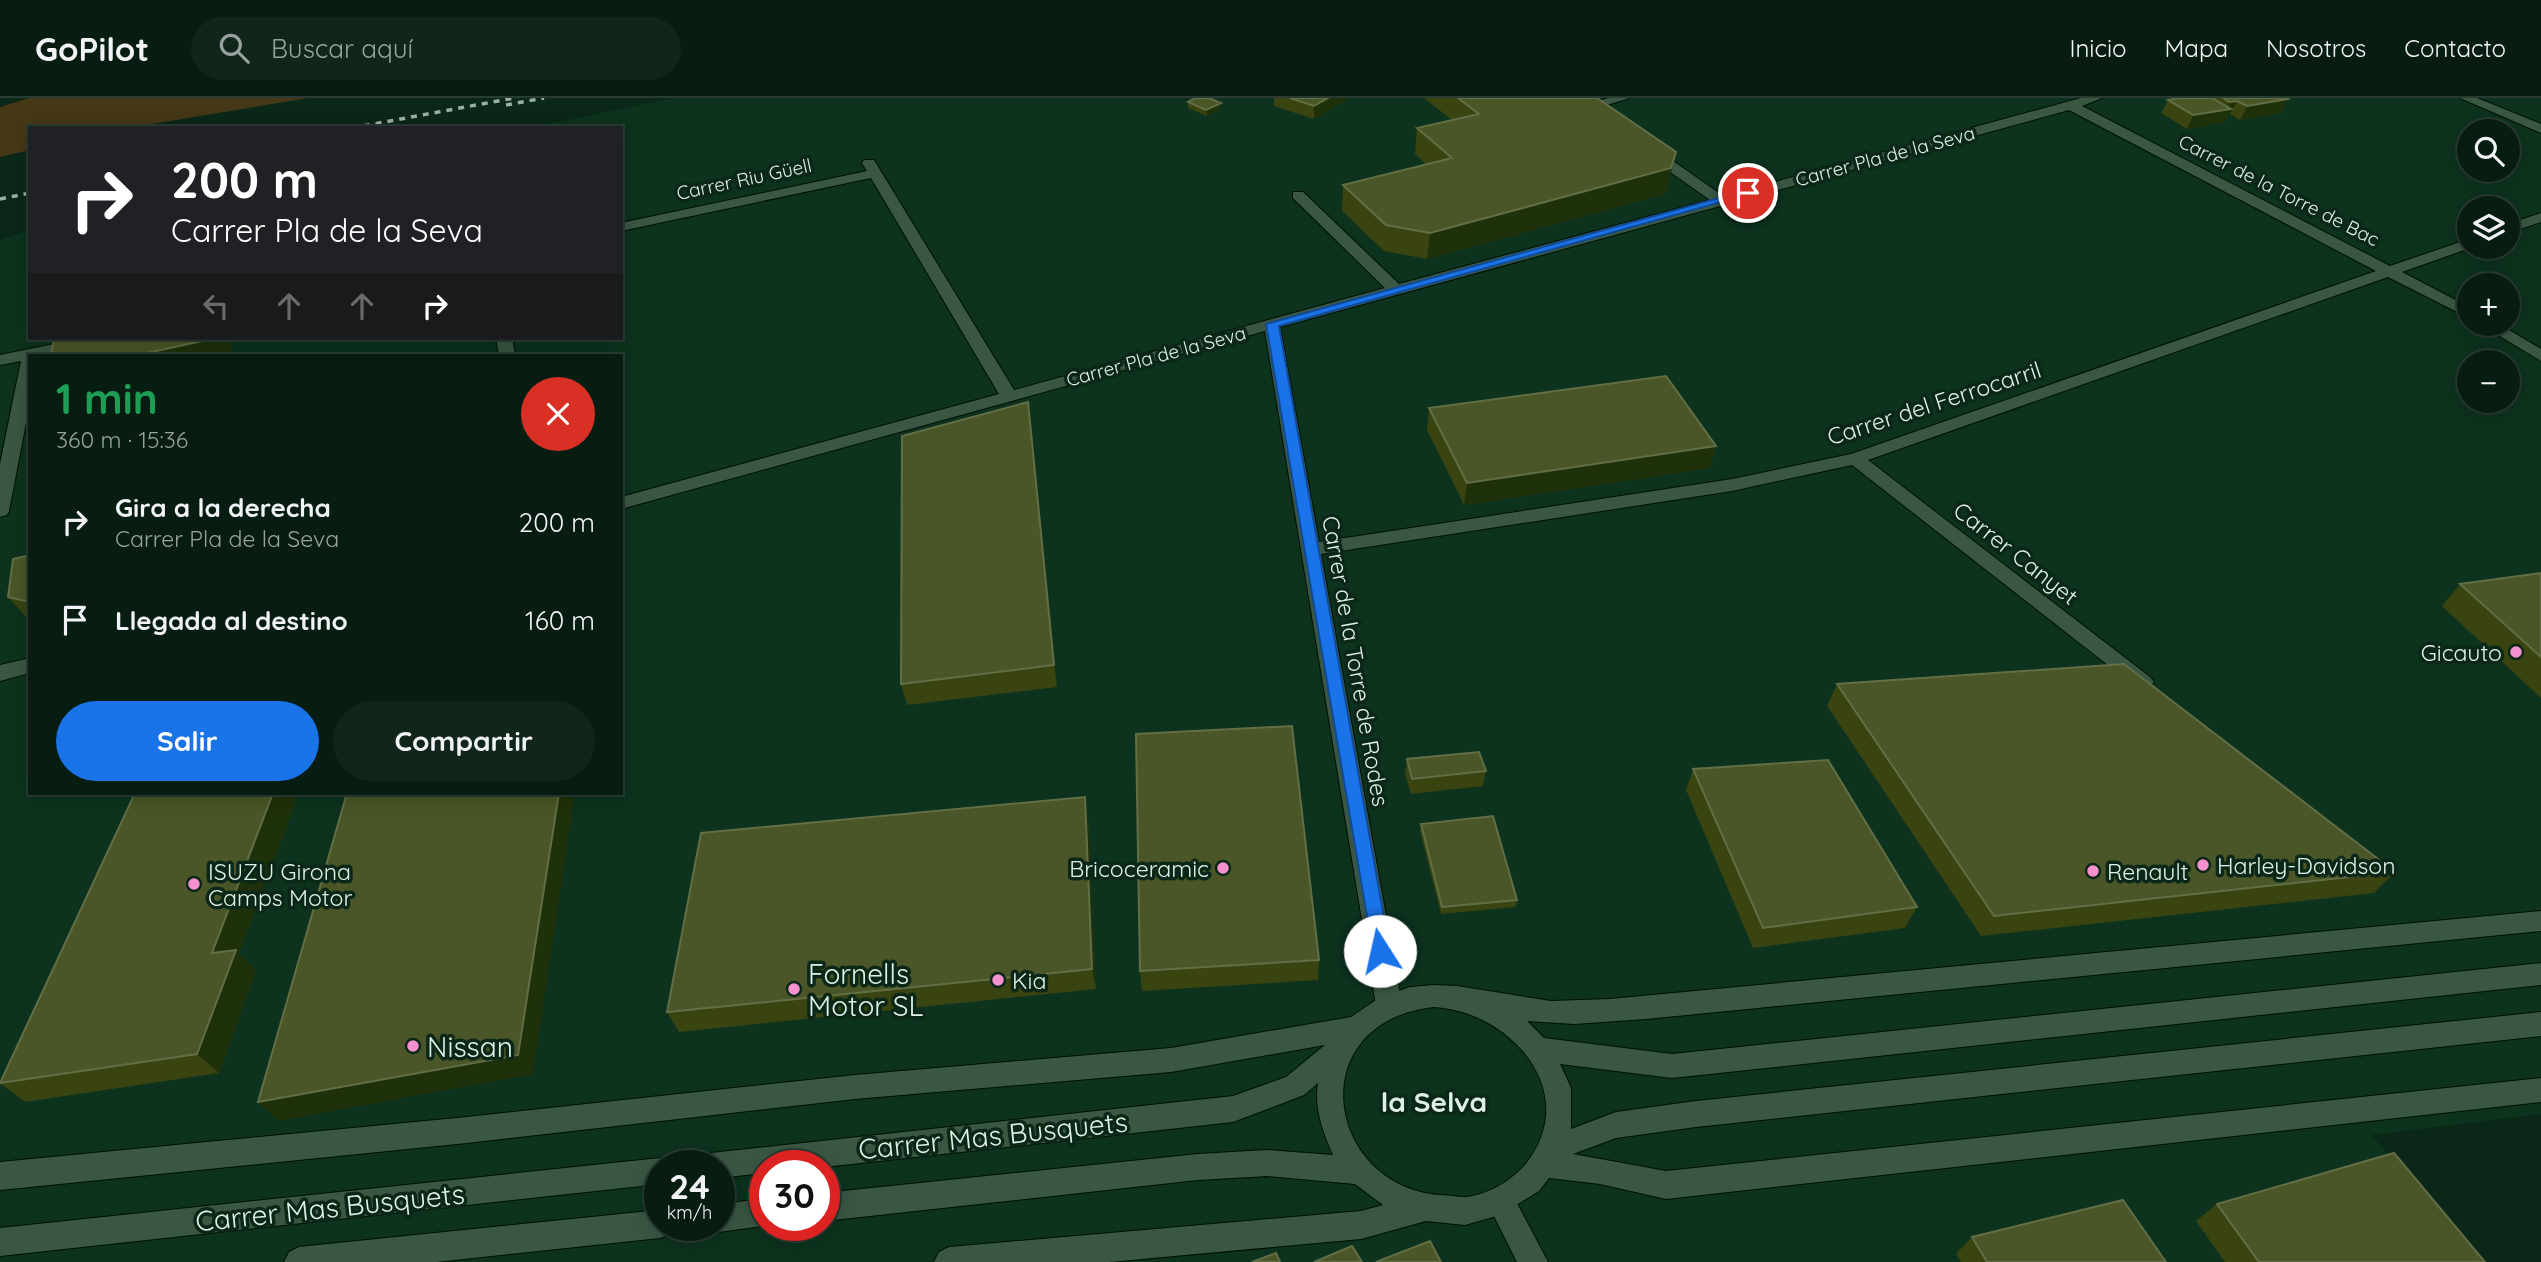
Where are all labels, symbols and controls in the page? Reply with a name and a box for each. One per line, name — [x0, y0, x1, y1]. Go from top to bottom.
search box — [191, 17, 681, 80]
text: GoPilot — [35, 28, 149, 69]
icon: search — [215, 29, 253, 67]
text: Buscar aquí — [271, 32, 413, 65]
text: Inicio — [2069, 33, 2127, 63]
text: Mapa — [2165, 33, 2228, 63]
text: Nosotros — [2266, 33, 2366, 63]
text: Contacto — [2404, 33, 2506, 63]
map controls — [2457, 119, 2520, 413]
button: search — [2457, 119, 2520, 182]
street label: Carrer Pla de la Seva — [1792, 120, 1978, 192]
street label: Carrer de la Torre de Bac — [2175, 129, 2383, 251]
text: 200 m — [171, 149, 318, 210]
street label: Carrer Riu Güell — [674, 153, 814, 205]
icon: right — [56, 154, 147, 245]
pin — [1718, 163, 1778, 223]
icon: arrive — [1729, 174, 1767, 212]
button: layers — [2457, 196, 2520, 259]
text: Carrer Pla de la Seva — [171, 210, 483, 250]
button: + — [2457, 273, 2520, 336]
icon: left — [197, 287, 235, 325]
icon: ahead — [270, 287, 308, 325]
icon: ahead — [343, 287, 381, 325]
icon: right — [416, 287, 454, 325]
street label: Carrer Pla de la Seva — [1063, 320, 1249, 392]
button: − — [2457, 350, 2520, 413]
street label: Carrer del Ferrocarril — [1823, 355, 2045, 451]
text: 1 min — [56, 372, 158, 425]
button: close — [521, 377, 595, 451]
text: 360 m · 15:36 — [56, 425, 188, 454]
text: Gira a la derecha — [115, 491, 331, 524]
street label: Carrer Canyet — [1948, 495, 2084, 611]
icon: right — [56, 503, 94, 541]
text: 200 m — [519, 506, 595, 539]
street label: Carrer de la Torre de Rodes — [1316, 513, 1396, 809]
text: Carrer Pla de la Seva — [115, 524, 339, 553]
icon: arrive — [56, 601, 94, 639]
text: Llegada al destino — [115, 604, 348, 637]
text: 160 m — [525, 604, 595, 637]
place label: Gicauto — [2421, 638, 2502, 667]
marker: Gicauto — [2508, 644, 2524, 660]
button: Salir — [56, 701, 319, 781]
button: Compartir — [333, 701, 595, 781]
place label: Harley-Davidson — [2217, 851, 2396, 880]
place label: Bricoceramic — [1069, 854, 1209, 883]
place label: ISUZU Girona Camps Motor — [208, 857, 352, 912]
place label: Renault — [2107, 857, 2189, 886]
marker: Harley-Davidson — [2195, 857, 2211, 873]
marker: Bricoceramic — [1215, 860, 1231, 876]
marker: Renault — [2085, 863, 2101, 879]
marker: ISUZU Girona Camps Motor — [186, 876, 202, 892]
position arrow — [1343, 914, 1417, 988]
place label: Fornells Motor SL — [808, 956, 923, 1023]
place label: Kia — [1012, 966, 1046, 995]
marker: Kia — [990, 972, 1006, 988]
marker: Fornells Motor SL — [786, 981, 802, 997]
place label: Nissan — [427, 1029, 513, 1064]
marker: Nissan — [405, 1038, 421, 1054]
district label: la Selva — [1381, 1084, 1487, 1119]
street label: Carrer Mas Busquets — [857, 1103, 1129, 1167]
speed limit sign: 30 — [749, 1150, 840, 1241]
text: 24 — [669, 1164, 710, 1208]
street label: Carrer Mas Busquets — [194, 1175, 466, 1239]
text: km/h — [667, 1201, 712, 1224]

